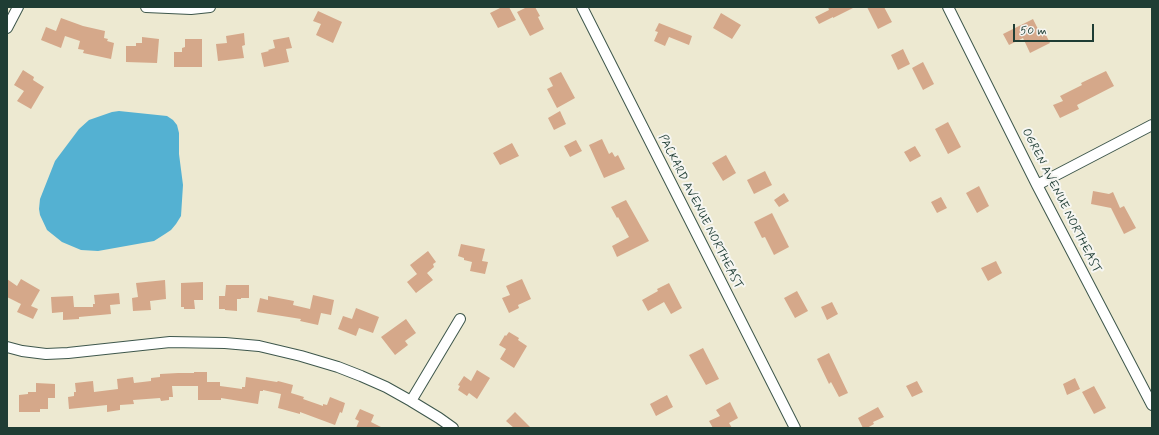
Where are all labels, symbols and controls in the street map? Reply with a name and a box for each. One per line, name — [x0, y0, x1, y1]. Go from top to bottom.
scale bar — [1015, 16, 1096, 42]
text: 50 m — [1020, 23, 1047, 39]
street label: OGREN AVENUE NORTHEAST — [1018, 126, 1104, 276]
street label: PACKARD AVENUE NORTHEAST — [655, 132, 745, 292]

